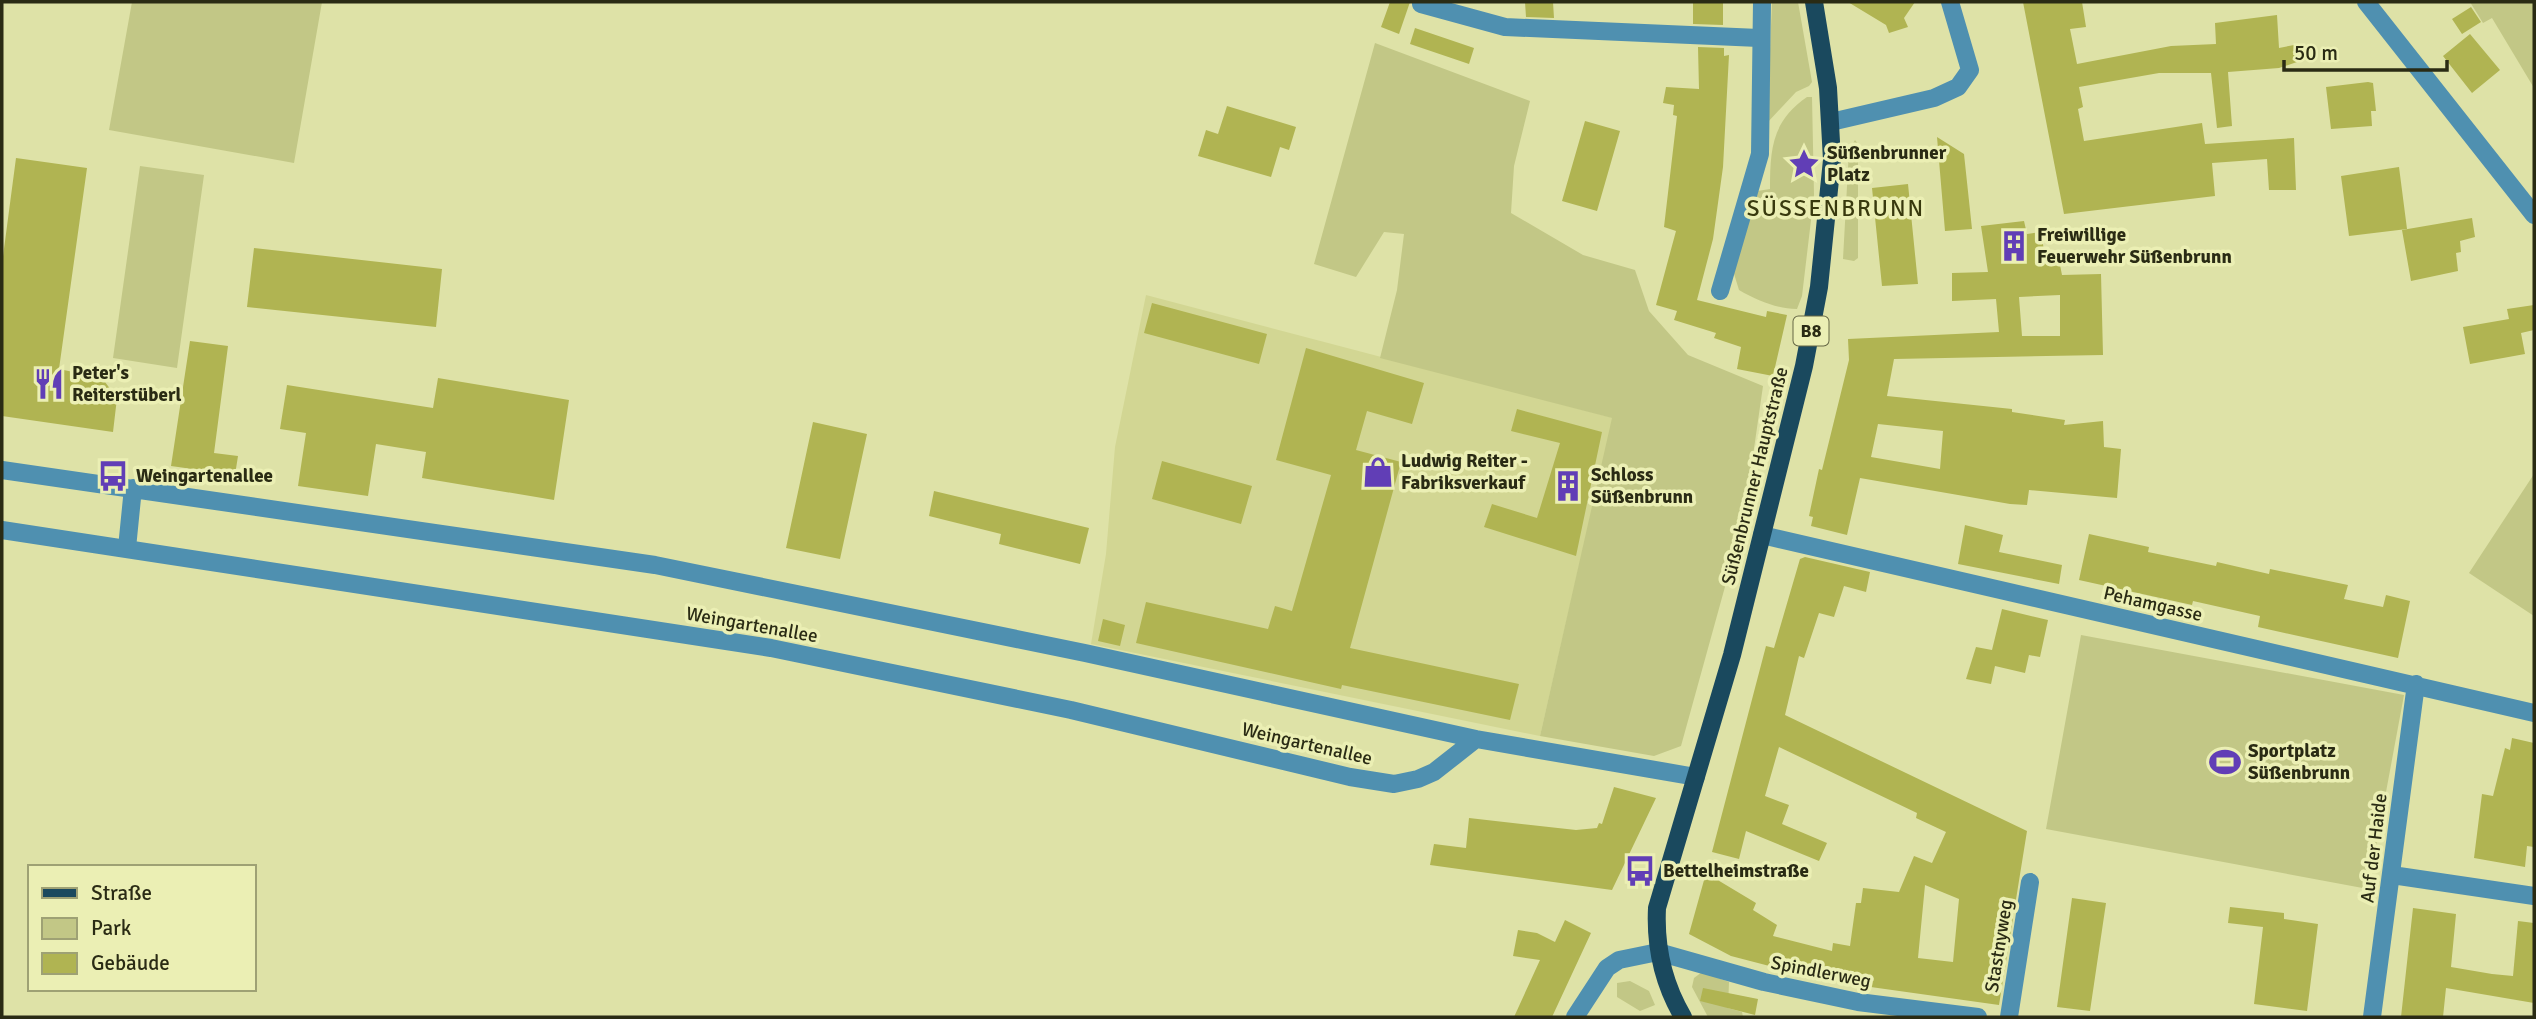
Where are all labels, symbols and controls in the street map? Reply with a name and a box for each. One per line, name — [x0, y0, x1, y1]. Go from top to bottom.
scale bar — [2284, 28, 2447, 72]
text: 50 m — [2294, 40, 2338, 66]
place label: Süßenbrunner Platz — [1827, 141, 1947, 187]
place icon: Süßenbrunner Platz — [1787, 147, 1821, 181]
district label: SÜSSENBRUNN — [1747, 194, 1925, 223]
place label: Freiwillige Feuerwehr Süßenbrunn — [2037, 223, 2232, 269]
building icon: Freiwillige Feuerwehr Süßenbrunn — [1997, 229, 2031, 263]
road number: B8 — [1794, 316, 1828, 346]
place label: Peter's Reiterstüberl — [72, 361, 181, 407]
street label: Süßenbrunner Hauptstraße — [1716, 364, 1794, 588]
restaurant icon: Peter's Reiterstüberl — [32, 367, 66, 401]
place label: Ludwig Reiter - Fabriksverkauf — [1401, 449, 1528, 495]
shop icon: Ludwig Reiter - Fabriksverkauf — [1361, 455, 1395, 489]
bus stop icon: Weingartenallee — [96, 459, 130, 493]
place label: Schloss Süßenbrunn — [1591, 463, 1693, 509]
place label: Weingartenallee — [136, 464, 273, 488]
building icon: Schloss Süßenbrunn — [1551, 469, 1585, 503]
street label: Pehamgasse — [2101, 581, 2205, 627]
street label: Weingartenallee — [684, 602, 820, 648]
street label: Weingartenallee — [1239, 717, 1375, 771]
place label: Sportplatz Süßenbrunn — [2248, 739, 2350, 785]
sports icon: Sportplatz Süßenbrunn — [2208, 745, 2242, 779]
street label: Auf der Haide — [2355, 792, 2393, 904]
bus stop icon: Bettelheimstraße — [1623, 854, 1657, 888]
place label: Bettelheimstraße — [1663, 859, 1809, 883]
legend — [28, 865, 256, 991]
text: Straße — [91, 880, 152, 906]
street label: Stastnyweg — [1980, 898, 2018, 994]
text: Park — [91, 915, 132, 941]
text: Gebäude — [91, 950, 170, 976]
street label: Spindlerweg — [1769, 951, 1873, 993]

